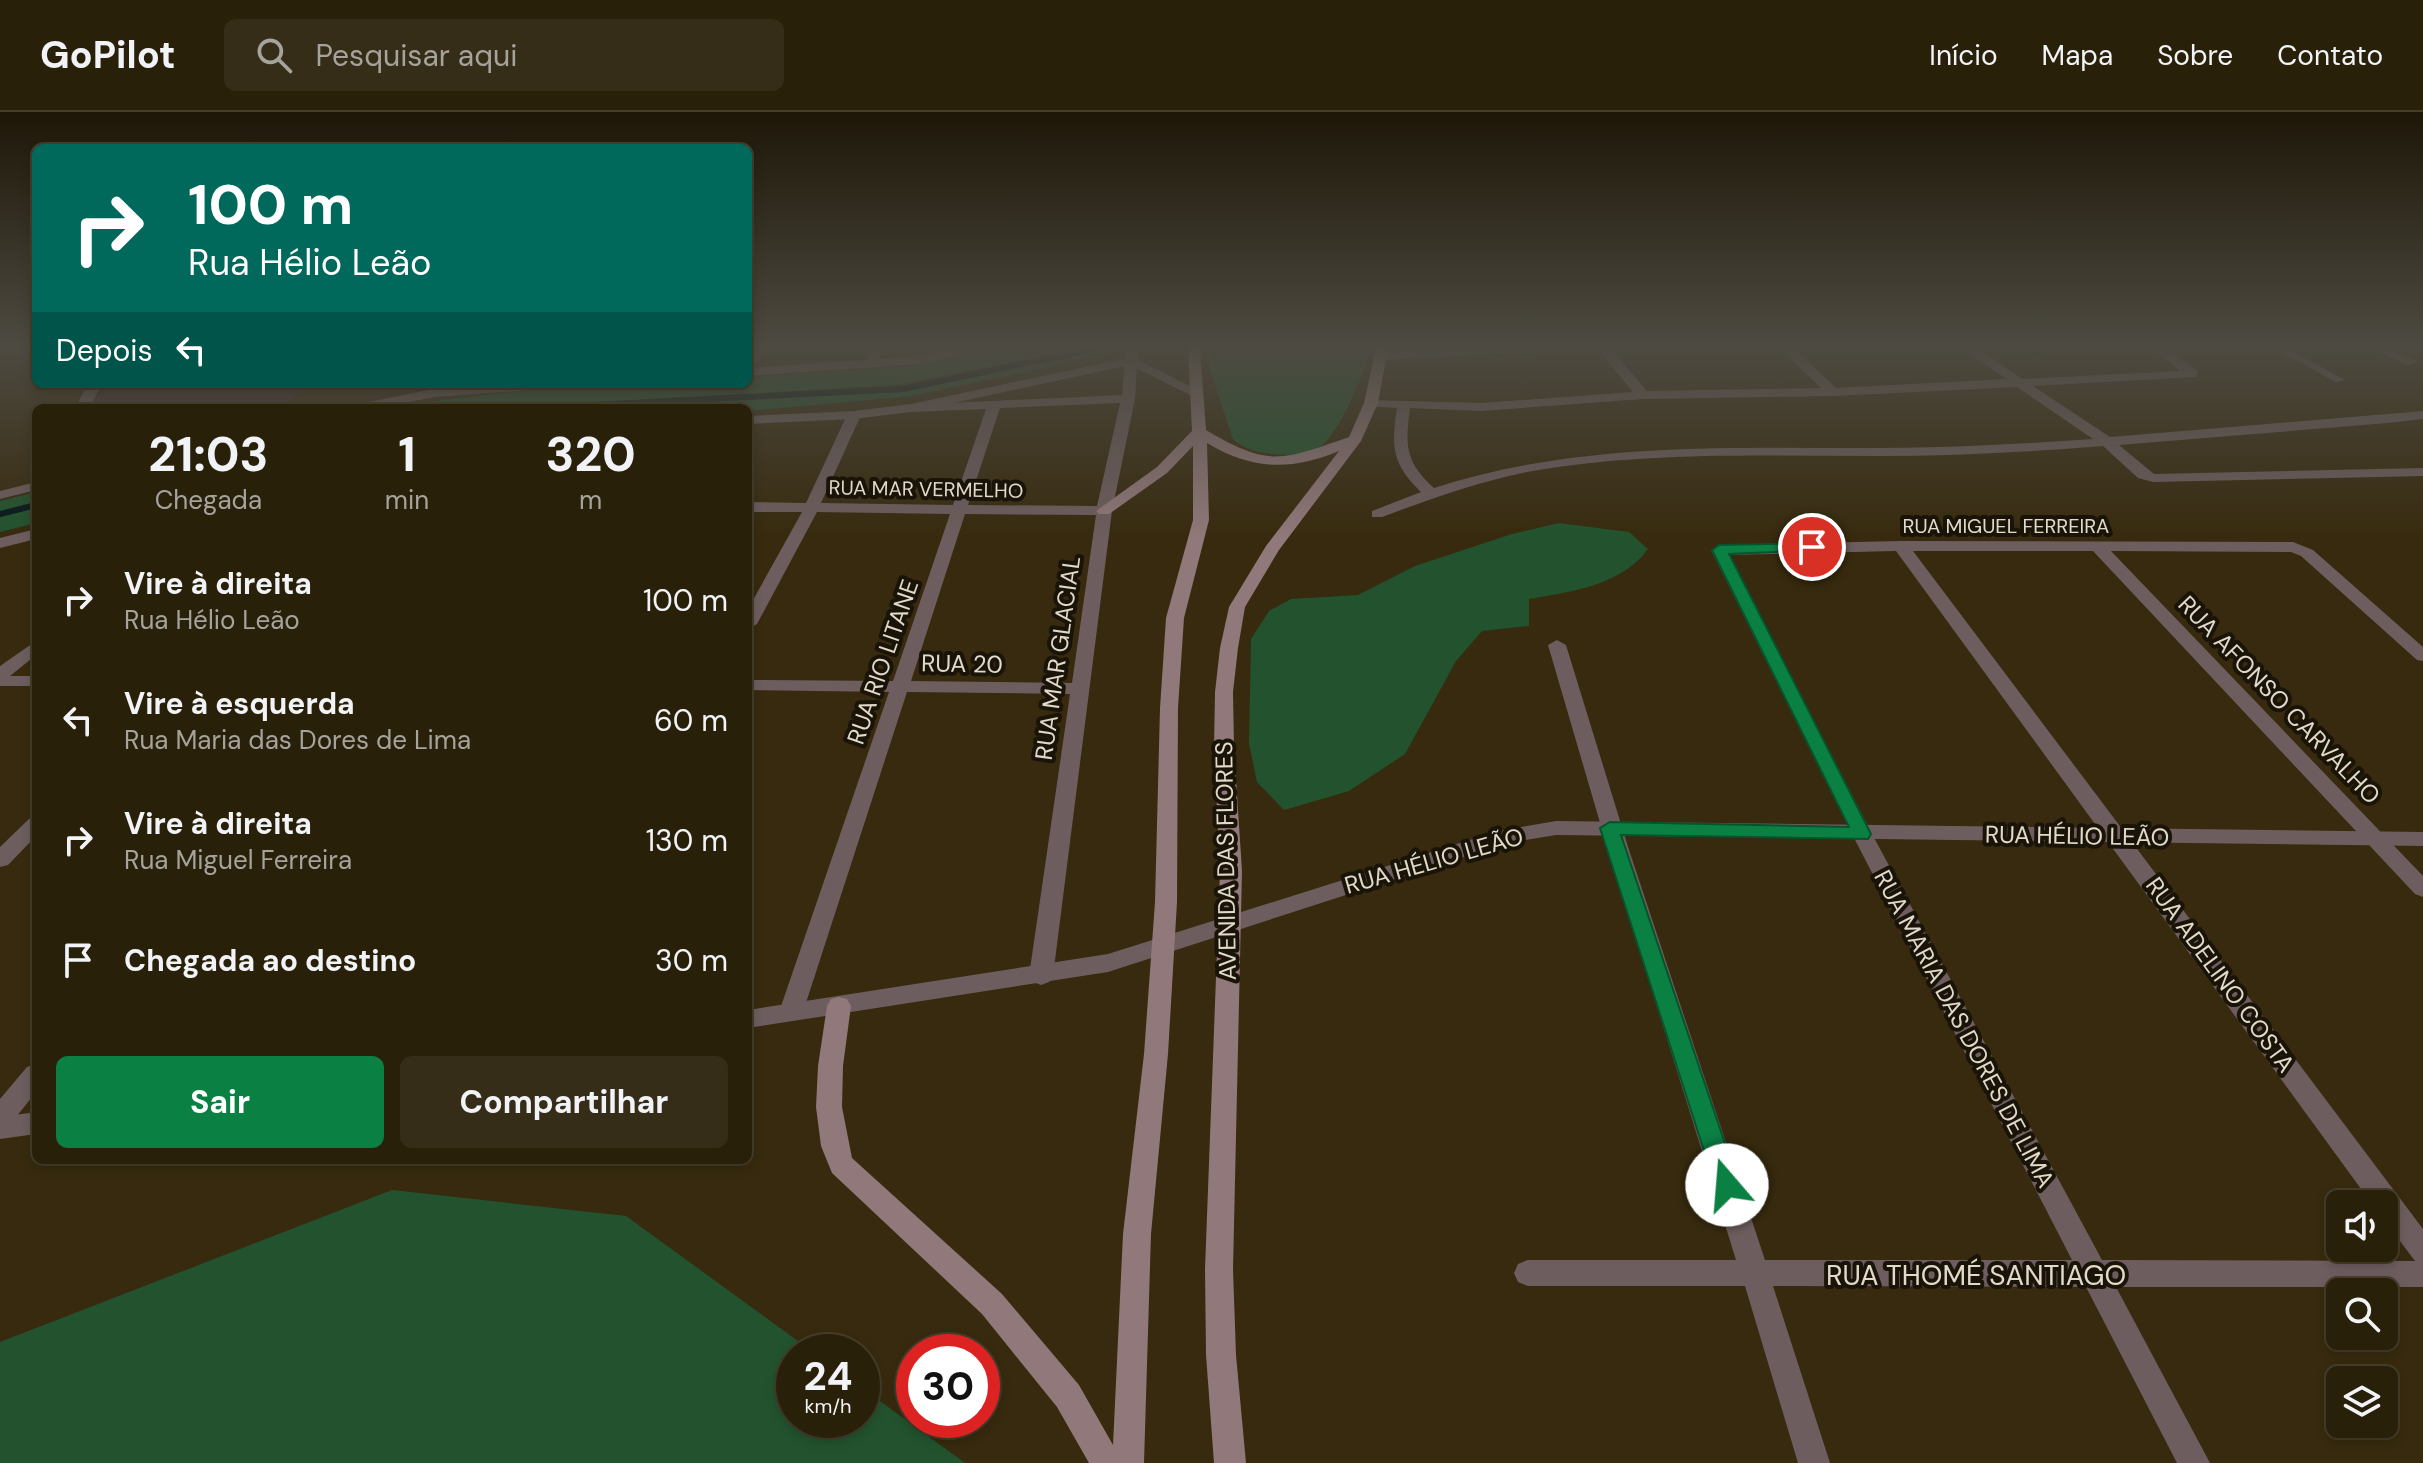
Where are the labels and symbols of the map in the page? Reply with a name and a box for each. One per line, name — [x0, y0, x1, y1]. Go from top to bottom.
street label: RUA MAR VERMELHO — [828, 474, 1024, 504]
pin — [1778, 513, 1846, 581]
street label: RUA MIGUEL FERREIRA — [1903, 513, 2109, 539]
street label: RUA MAR GLACIAL — [1028, 554, 1087, 762]
street label: RUA RIO LITANE — [840, 575, 925, 748]
street label: RUA AFONSO CARVALHO — [2172, 589, 2387, 810]
street label: RUA 20 — [921, 647, 1003, 680]
street label: AVENIDA DAS FLORES — [1208, 741, 1243, 981]
street label: RUA HÉLIO LEÃO — [1985, 818, 2169, 853]
street label: RUA HÉLIO LEÃO — [1341, 820, 1527, 901]
street label: RUA MARIA DAS DORES DE LIMA — [1867, 865, 2062, 1193]
street label: RUA ADELINO COSTA — [2139, 871, 2302, 1079]
position arrow — [1685, 1143, 1769, 1227]
street label: RUA THOMÉ SANTIAGO — [1826, 1257, 2126, 1294]
speed limit sign: 30 — [896, 1334, 1000, 1438]

